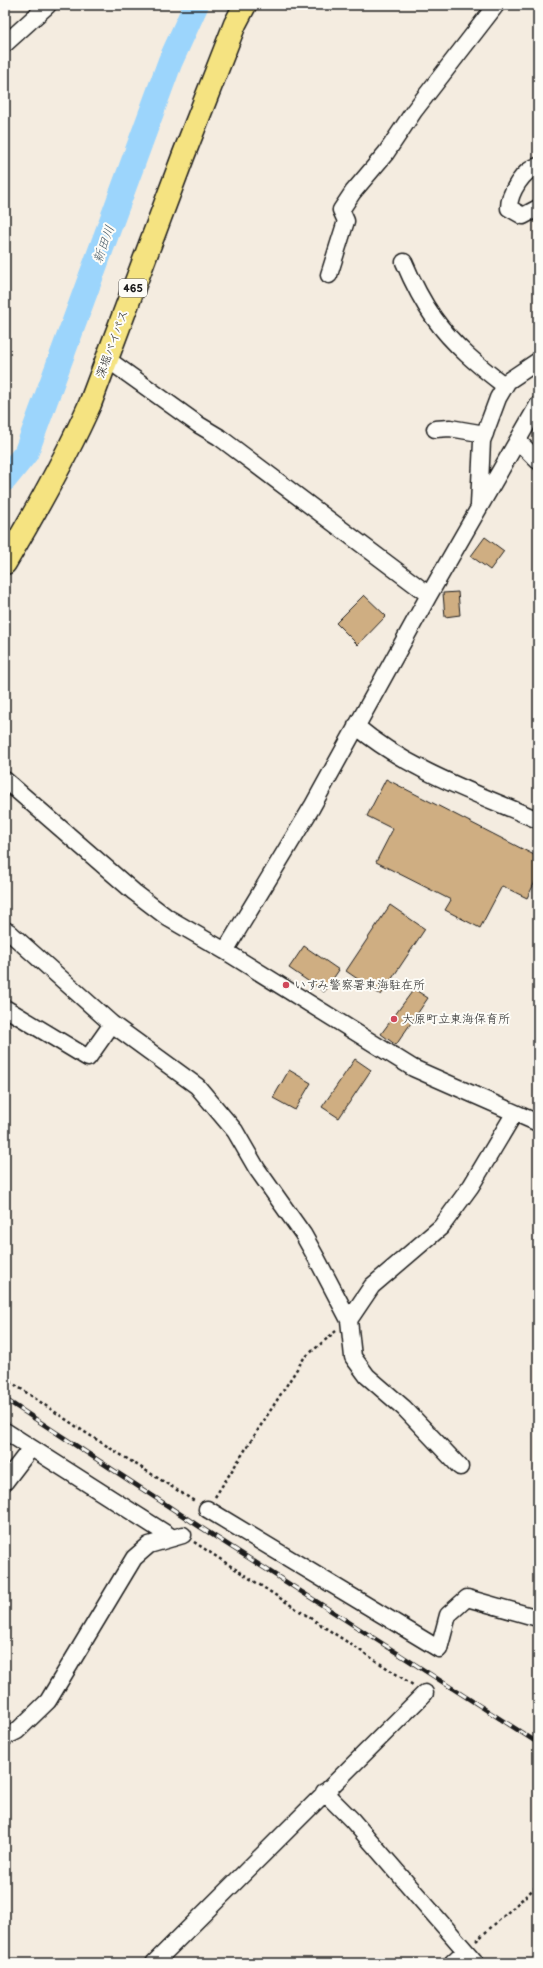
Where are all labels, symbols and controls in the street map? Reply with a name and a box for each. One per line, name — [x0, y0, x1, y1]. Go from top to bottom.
water label: 新田川 — [90, 223, 118, 265]
road number: 465 — [119, 279, 147, 297]
street label: 深堀バイパス — [93, 308, 132, 380]
place label: いすみ警察署東海駐在所 — [294, 978, 425, 993]
marker: いすみ警察署東海駐在所 — [281, 980, 291, 990]
place label: 大原町立東海保育所 — [402, 1012, 510, 1027]
marker: 大原町立東海保育所 — [389, 1014, 399, 1024]

